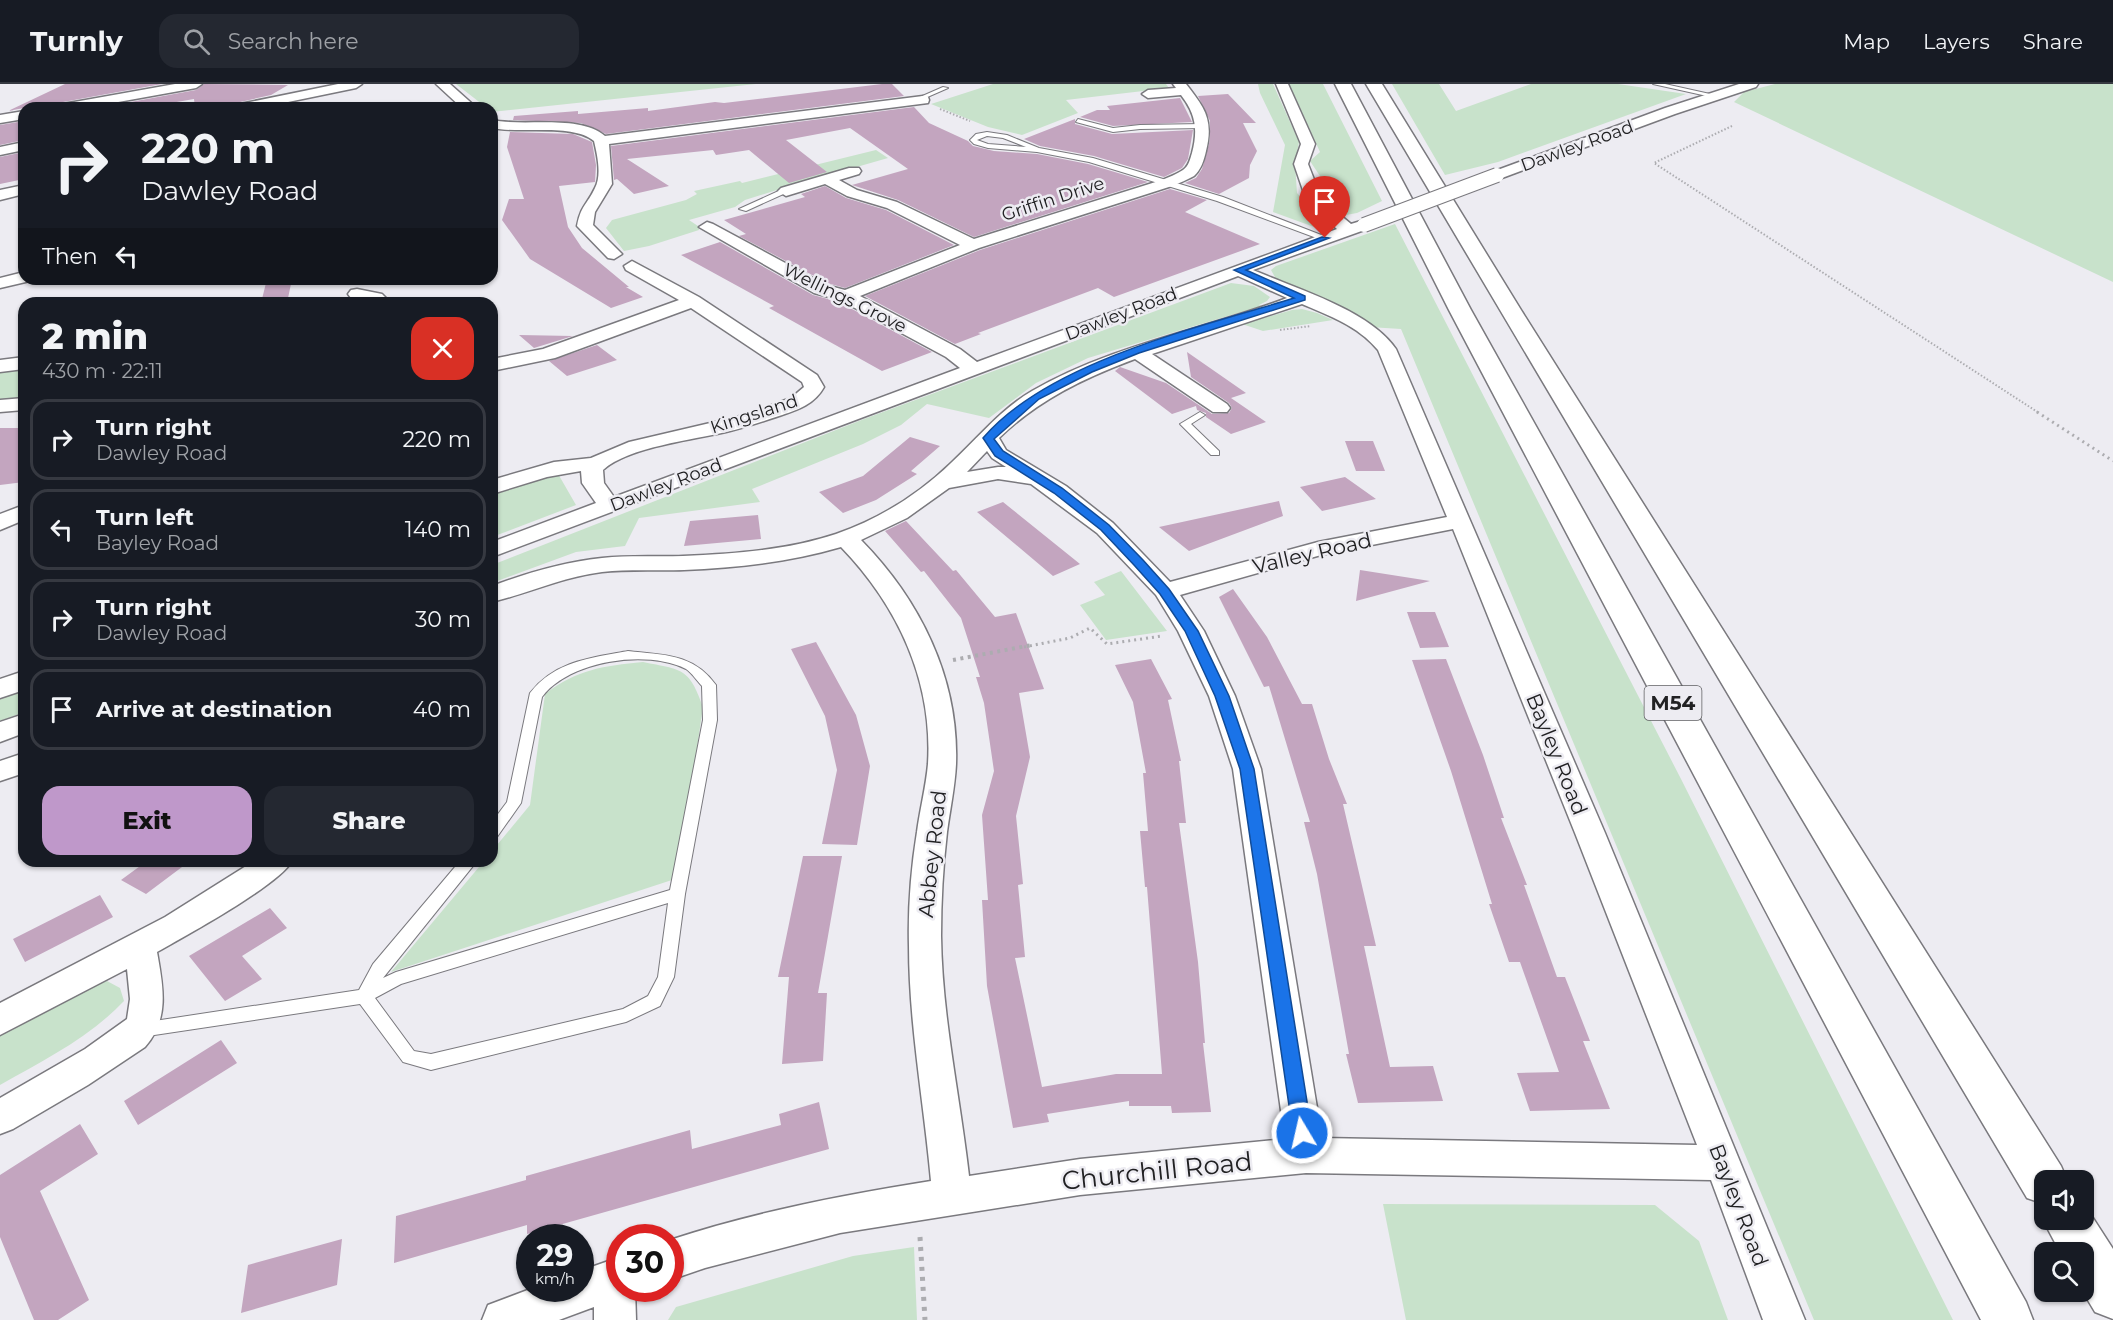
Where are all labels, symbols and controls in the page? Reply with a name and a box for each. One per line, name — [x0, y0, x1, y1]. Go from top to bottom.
search box — [159, 14, 579, 68]
text: Turnly — [30, 24, 123, 58]
icon: search — [180, 25, 213, 58]
text: Search here — [228, 28, 359, 55]
text: Map — [1843, 29, 1890, 54]
text: Layers — [1923, 29, 1990, 54]
text: Share — [2023, 29, 2083, 54]
street label: Dawley Road — [1518, 115, 1636, 177]
text: 220 m — [141, 122, 275, 174]
icon: right — [42, 126, 120, 204]
street label: Griffin Drive — [999, 172, 1107, 226]
text: Dawley Road — [141, 174, 318, 207]
pin — [1299, 176, 1350, 238]
icon: arrive — [1308, 185, 1341, 218]
icon: left — [110, 240, 143, 273]
text: Then — [42, 243, 98, 270]
street label: Wellings Grove — [780, 259, 910, 337]
street label: Dawley Road — [1062, 283, 1180, 345]
text: 2 min — [42, 314, 148, 358]
button: close — [411, 317, 474, 380]
text: 430 m · 22:11 — [42, 359, 163, 383]
street label: Kingsland — [707, 390, 801, 438]
text: Turn right — [96, 414, 211, 441]
icon: right — [45, 423, 78, 456]
text: 220 m — [402, 426, 471, 453]
text: Dawley Road — [96, 441, 227, 465]
street label: Dawley Road — [607, 454, 725, 516]
text: Turn left — [96, 504, 194, 531]
icon: left — [45, 513, 78, 546]
text: 140 m — [405, 516, 471, 543]
street label: Valley Road — [1250, 527, 1374, 579]
text: Bayley Road — [96, 531, 219, 555]
text: Turn right — [96, 594, 211, 621]
icon: right — [45, 603, 78, 636]
text: 30 m — [415, 606, 471, 633]
text: Dawley Road — [96, 621, 227, 645]
road number: M54 — [1644, 686, 1702, 720]
street label: Bayley Road — [1521, 689, 1593, 819]
icon: arrive — [45, 693, 78, 726]
text: Arrive at destination — [96, 696, 332, 723]
text: 40 m — [413, 696, 471, 723]
button: Exit — [42, 786, 252, 855]
button: Share — [264, 786, 474, 855]
street label: Abbey Road — [913, 789, 951, 919]
position arrow — [1270, 1101, 1334, 1165]
street label: Bayley Road — [1704, 1140, 1774, 1270]
street label: Churchill Road — [1060, 1145, 1254, 1197]
map controls — [2034, 1170, 2094, 1302]
button: sound — [2034, 1170, 2094, 1230]
speed limit sign: 30 — [606, 1224, 684, 1302]
text: 29 — [537, 1237, 573, 1274]
button: search — [2034, 1242, 2094, 1302]
text: km/h — [535, 1269, 575, 1288]

